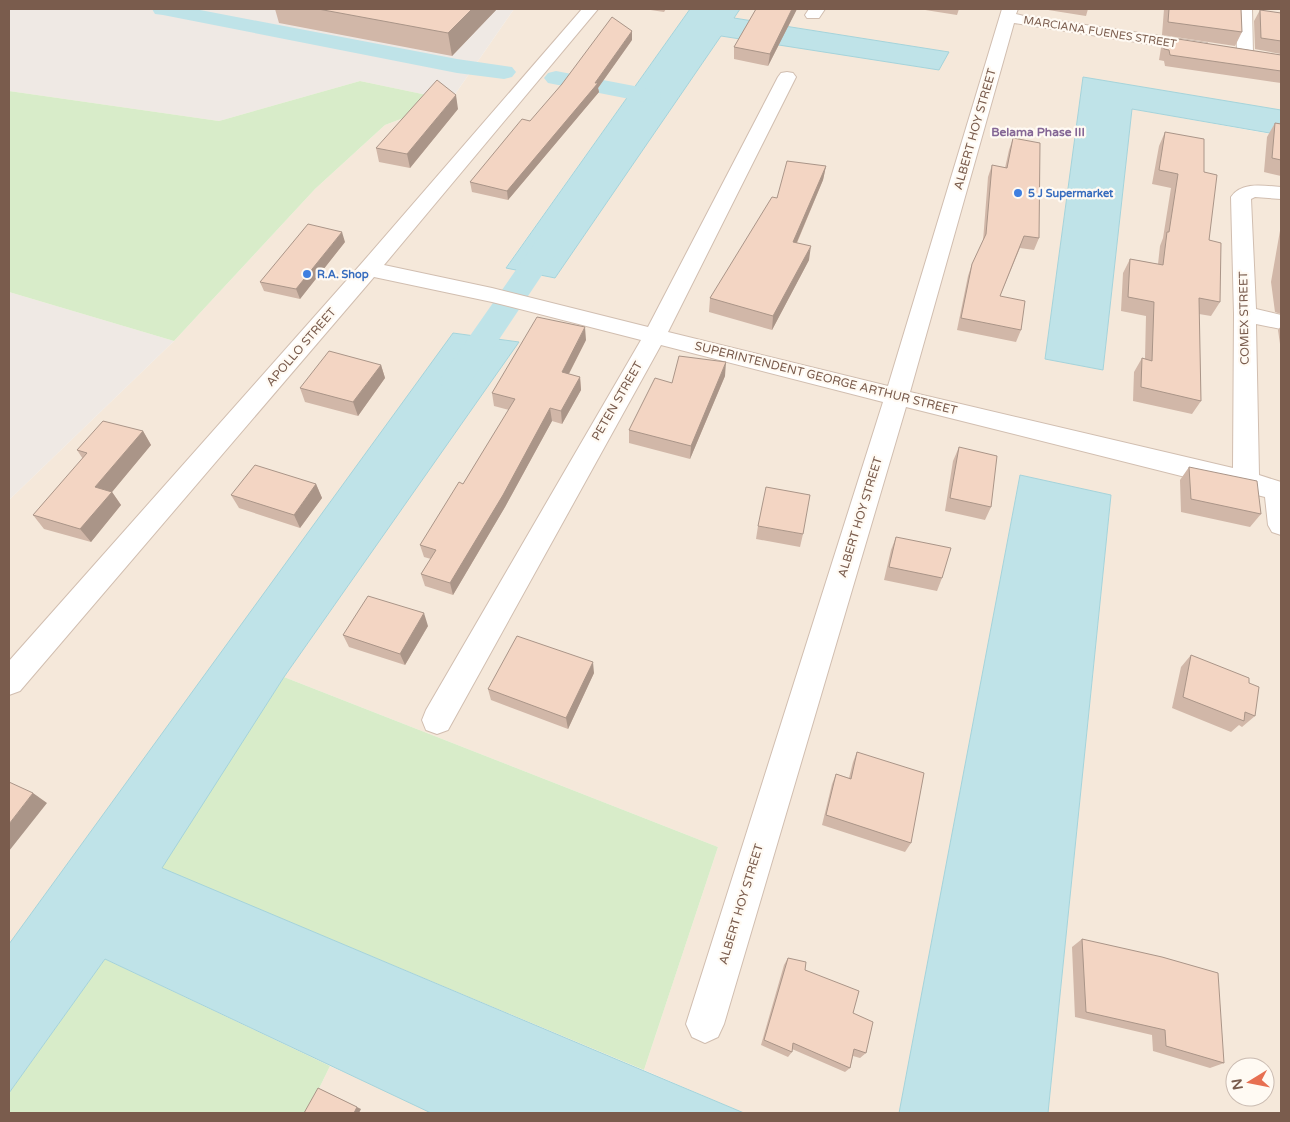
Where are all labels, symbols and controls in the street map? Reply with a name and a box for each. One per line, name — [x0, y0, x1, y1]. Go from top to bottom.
street label: MARCIANA FUENES STREET — [1023, 13, 1178, 51]
street label: ALBERT HOY STREET — [951, 66, 999, 191]
district label: Belama Phase III — [991, 125, 1085, 139]
marker: 5 J Supermarket — [1012, 187, 1024, 199]
place label: 5 J Supermarket — [1028, 187, 1114, 201]
marker: R.A. Shop — [301, 268, 313, 280]
place label: R.A. Shop — [317, 268, 369, 282]
street label: COMEX STREET — [1236, 270, 1252, 365]
street label: APOLLO STREET — [263, 305, 339, 389]
street label: SUPERINTENDENT GEORGE ARTHUR STREET — [693, 339, 959, 418]
street label: PETEN STREET — [589, 358, 646, 443]
street label: ALBERT HOY STREET — [835, 454, 885, 579]
street label: ALBERT HOY STREET — [716, 841, 766, 966]
north arrow — [1225, 1057, 1275, 1107]
text: N — [1228, 1077, 1247, 1091]

